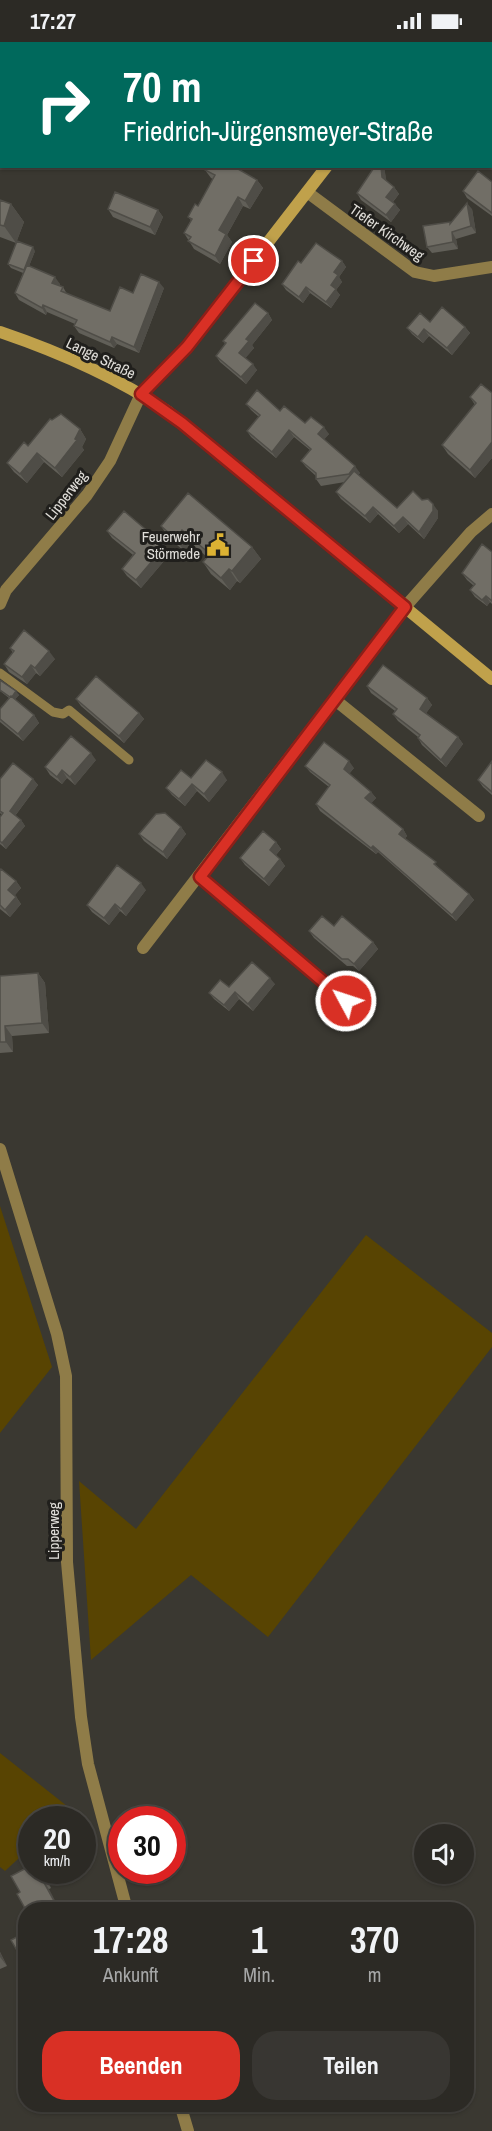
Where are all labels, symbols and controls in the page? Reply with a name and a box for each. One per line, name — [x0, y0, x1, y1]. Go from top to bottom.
text: 17:27 — [30, 6, 76, 36]
text: 70 m — [123, 59, 202, 115]
icon: right — [24, 66, 102, 144]
text: Friedrich-Jürgensmeyer-Straße — [123, 113, 433, 149]
street label: Tiefer Kirchweg — [346, 199, 429, 266]
pin — [228, 235, 279, 286]
icon: arrive — [237, 244, 270, 277]
street label: Lange Straße — [63, 332, 139, 384]
street label: Lipperweg — [40, 466, 92, 524]
place label: Feuerwehr Störmede — [142, 526, 200, 564]
public building icon: Feuerwehr Störmede — [205, 532, 231, 558]
position arrow — [314, 969, 378, 1033]
street label: Lipperweg — [43, 1502, 64, 1560]
speed limit sign: 30 — [108, 1806, 186, 1884]
text: 20 — [43, 1818, 71, 1858]
map controls — [414, 1824, 474, 1884]
button: sound — [414, 1824, 474, 1884]
text: km/h — [44, 1850, 70, 1871]
text: 17:28 — [93, 1916, 168, 1964]
text: 1 — [251, 1916, 267, 1964]
text: 370 — [350, 1916, 399, 1964]
text: Ankunft — [103, 1961, 158, 1988]
text: Min. — [243, 1961, 275, 1988]
text: m — [368, 1961, 381, 1988]
button: Beenden — [42, 2031, 240, 2100]
button: Teilen — [252, 2031, 450, 2100]

